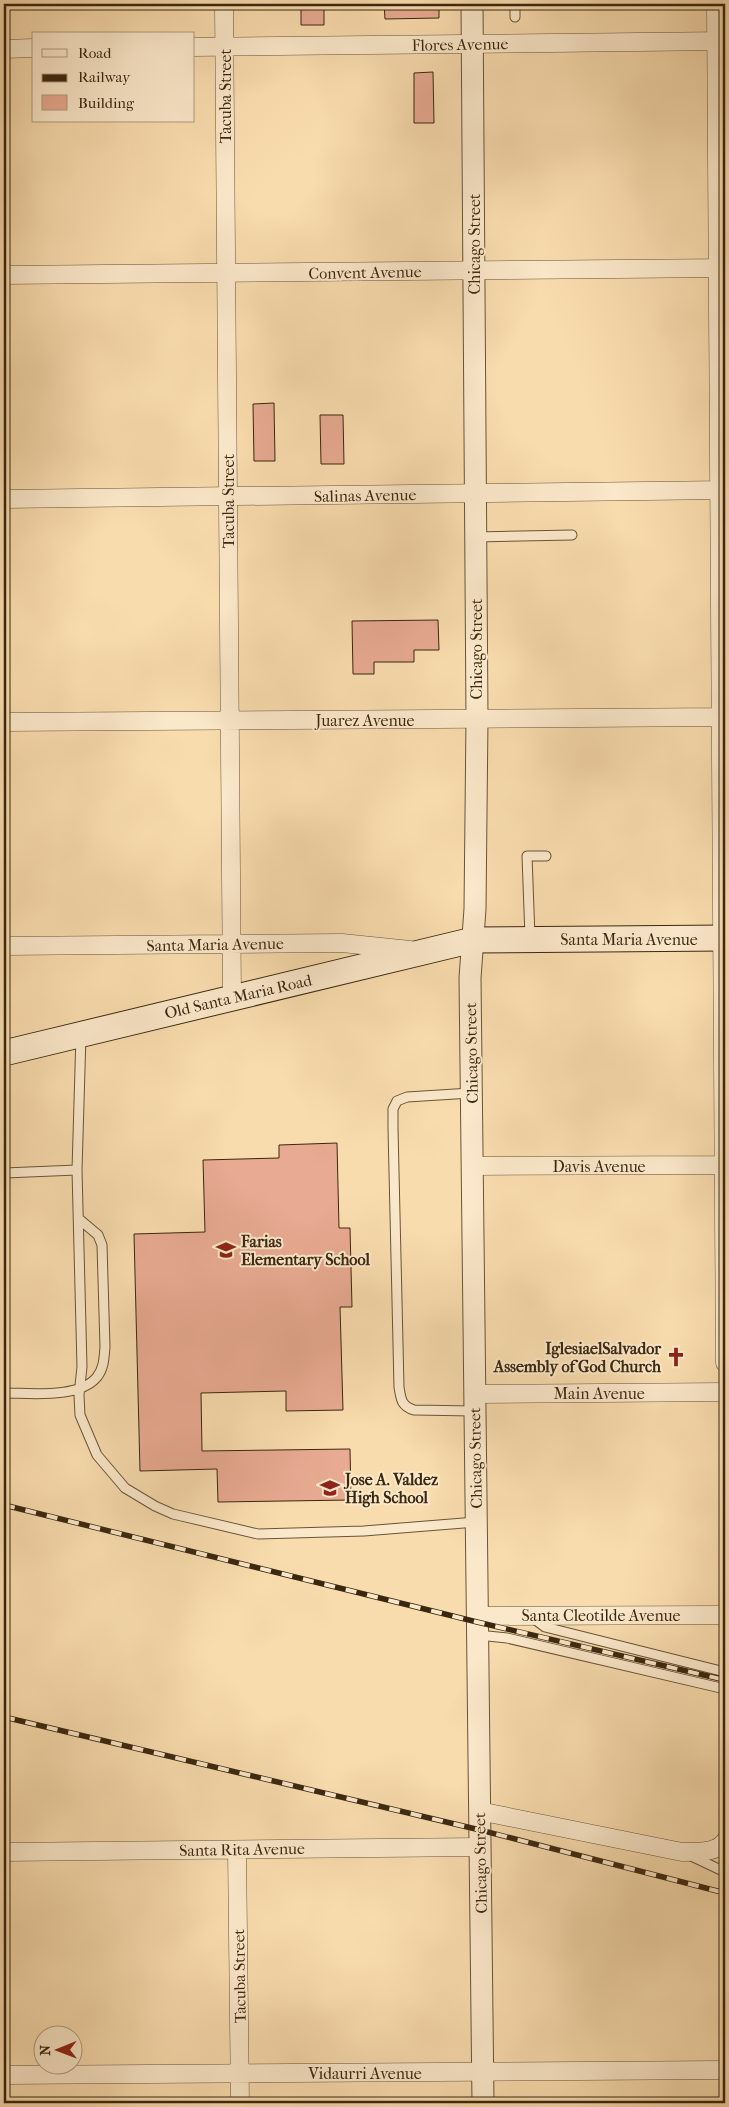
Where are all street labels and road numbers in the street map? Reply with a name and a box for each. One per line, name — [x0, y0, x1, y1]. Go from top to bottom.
street label: Flores Avenue — [412, 34, 509, 55]
street label: Tacuba Street — [216, 49, 235, 143]
street label: Chicago Street — [465, 193, 484, 295]
street label: Convent Avenue — [308, 262, 422, 283]
street label: Tacuba Street — [219, 454, 238, 548]
street label: Salinas Avenue — [314, 485, 416, 506]
street label: Chicago Street — [467, 598, 486, 700]
street label: Juarez Avenue — [314, 711, 415, 730]
street label: Santa Maria Avenue — [560, 930, 698, 949]
street label: Santa Maria Avenue — [146, 934, 284, 955]
street label: Old Santa Maria Road — [163, 970, 314, 1023]
street label: Chicago Street — [461, 1002, 482, 1104]
street label: Davis Avenue — [552, 1157, 646, 1176]
street label: Main Avenue — [553, 1384, 645, 1403]
street label: Chicago Street — [465, 1407, 486, 1509]
street label: Santa Cleotilde Avenue — [522, 1606, 681, 1625]
street label: Chicago Street — [470, 1812, 491, 1914]
street label: Santa Rita Avenue — [179, 1839, 305, 1860]
street label: Tacuba Street — [229, 1928, 250, 2023]
street label: Vidaurri Avenue — [307, 2064, 422, 2083]

